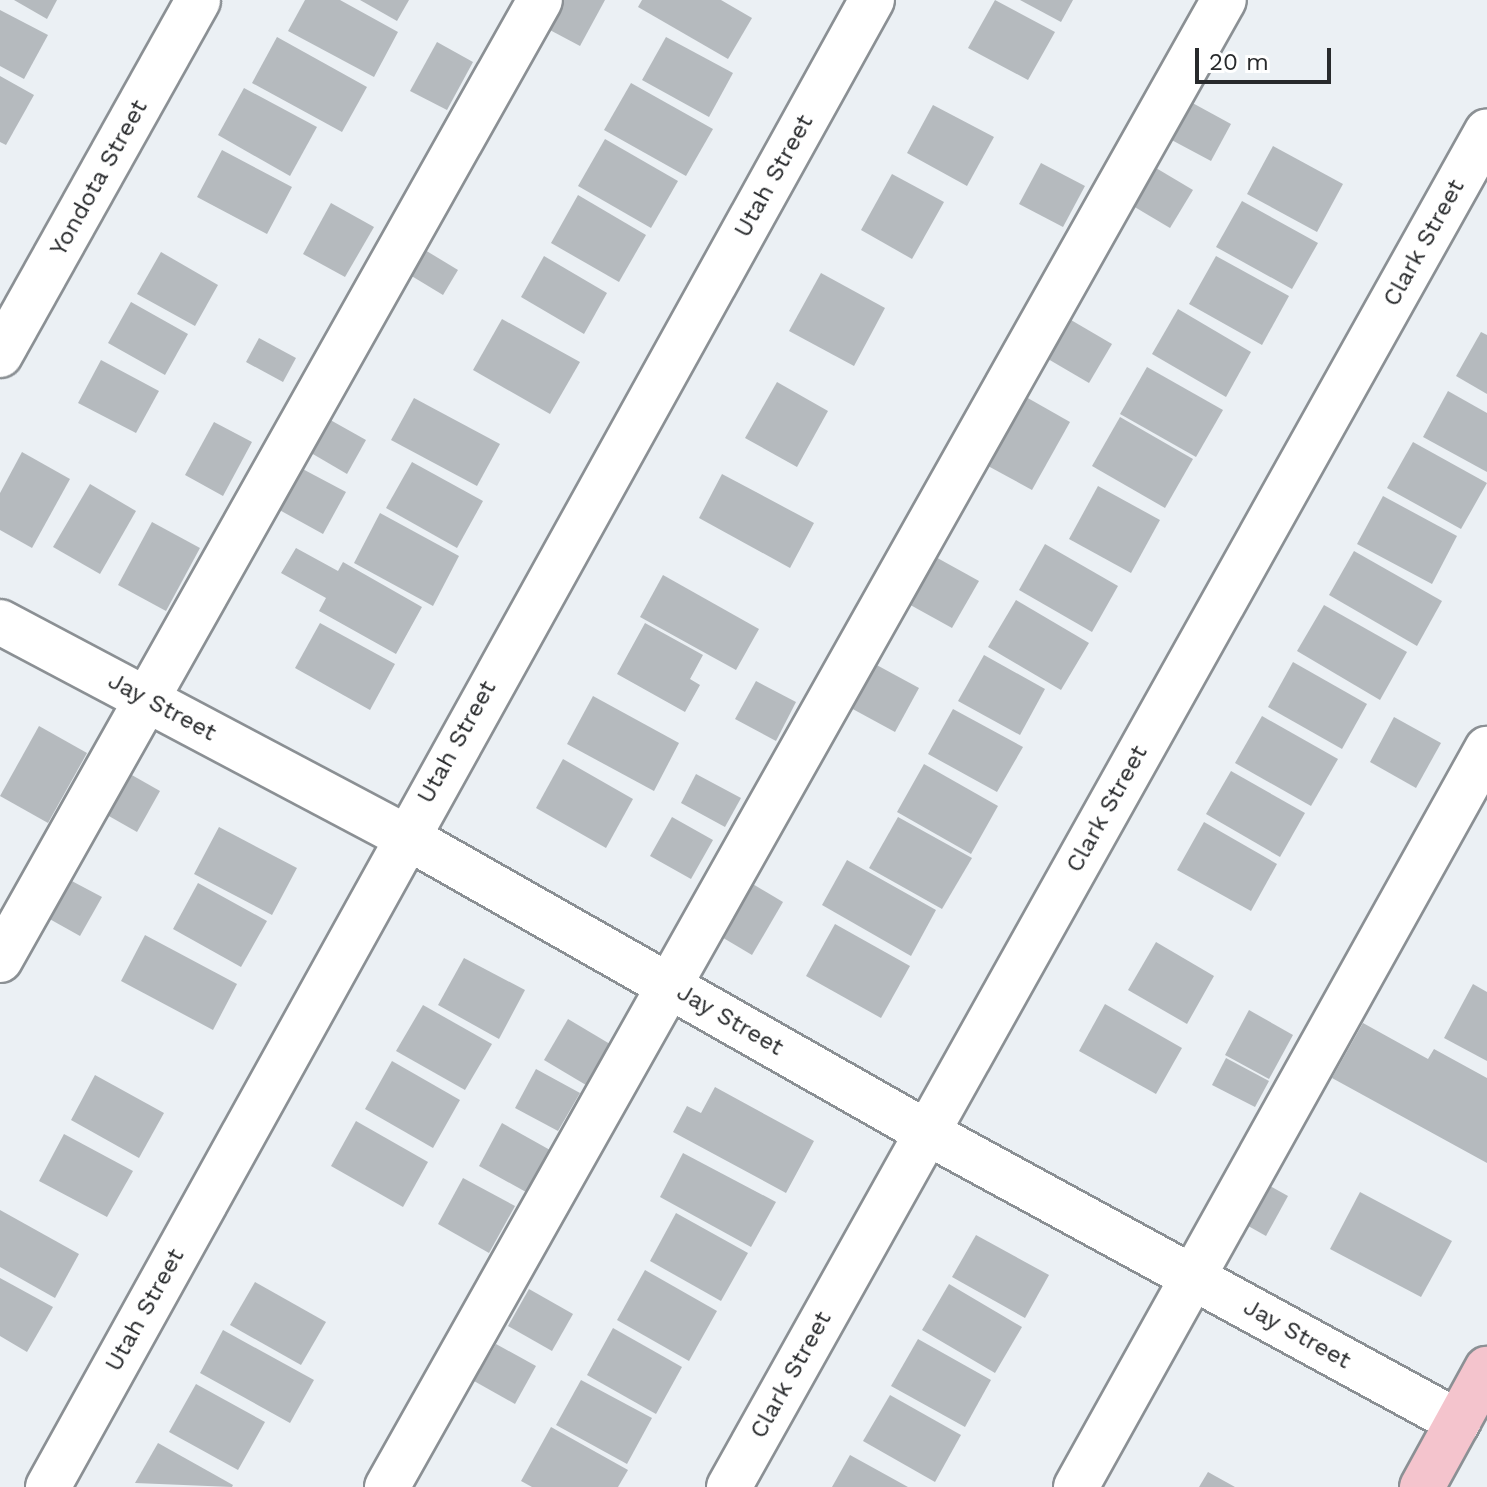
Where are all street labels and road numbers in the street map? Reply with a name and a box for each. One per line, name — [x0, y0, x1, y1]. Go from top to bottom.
street label: Yondota Street — [44, 95, 154, 261]
street label: Utah Street — [728, 110, 820, 242]
street label: Clark Street — [1377, 174, 1471, 312]
street label: Jay Street — [103, 666, 221, 748]
street label: Utah Street — [411, 676, 503, 808]
street label: Clark Street — [1060, 740, 1154, 878]
street label: Jay Street — [671, 978, 789, 1062]
street label: Utah Street — [99, 1244, 191, 1376]
street label: Jay Street — [1238, 1293, 1356, 1375]
street label: Clark Street — [744, 1306, 838, 1444]

